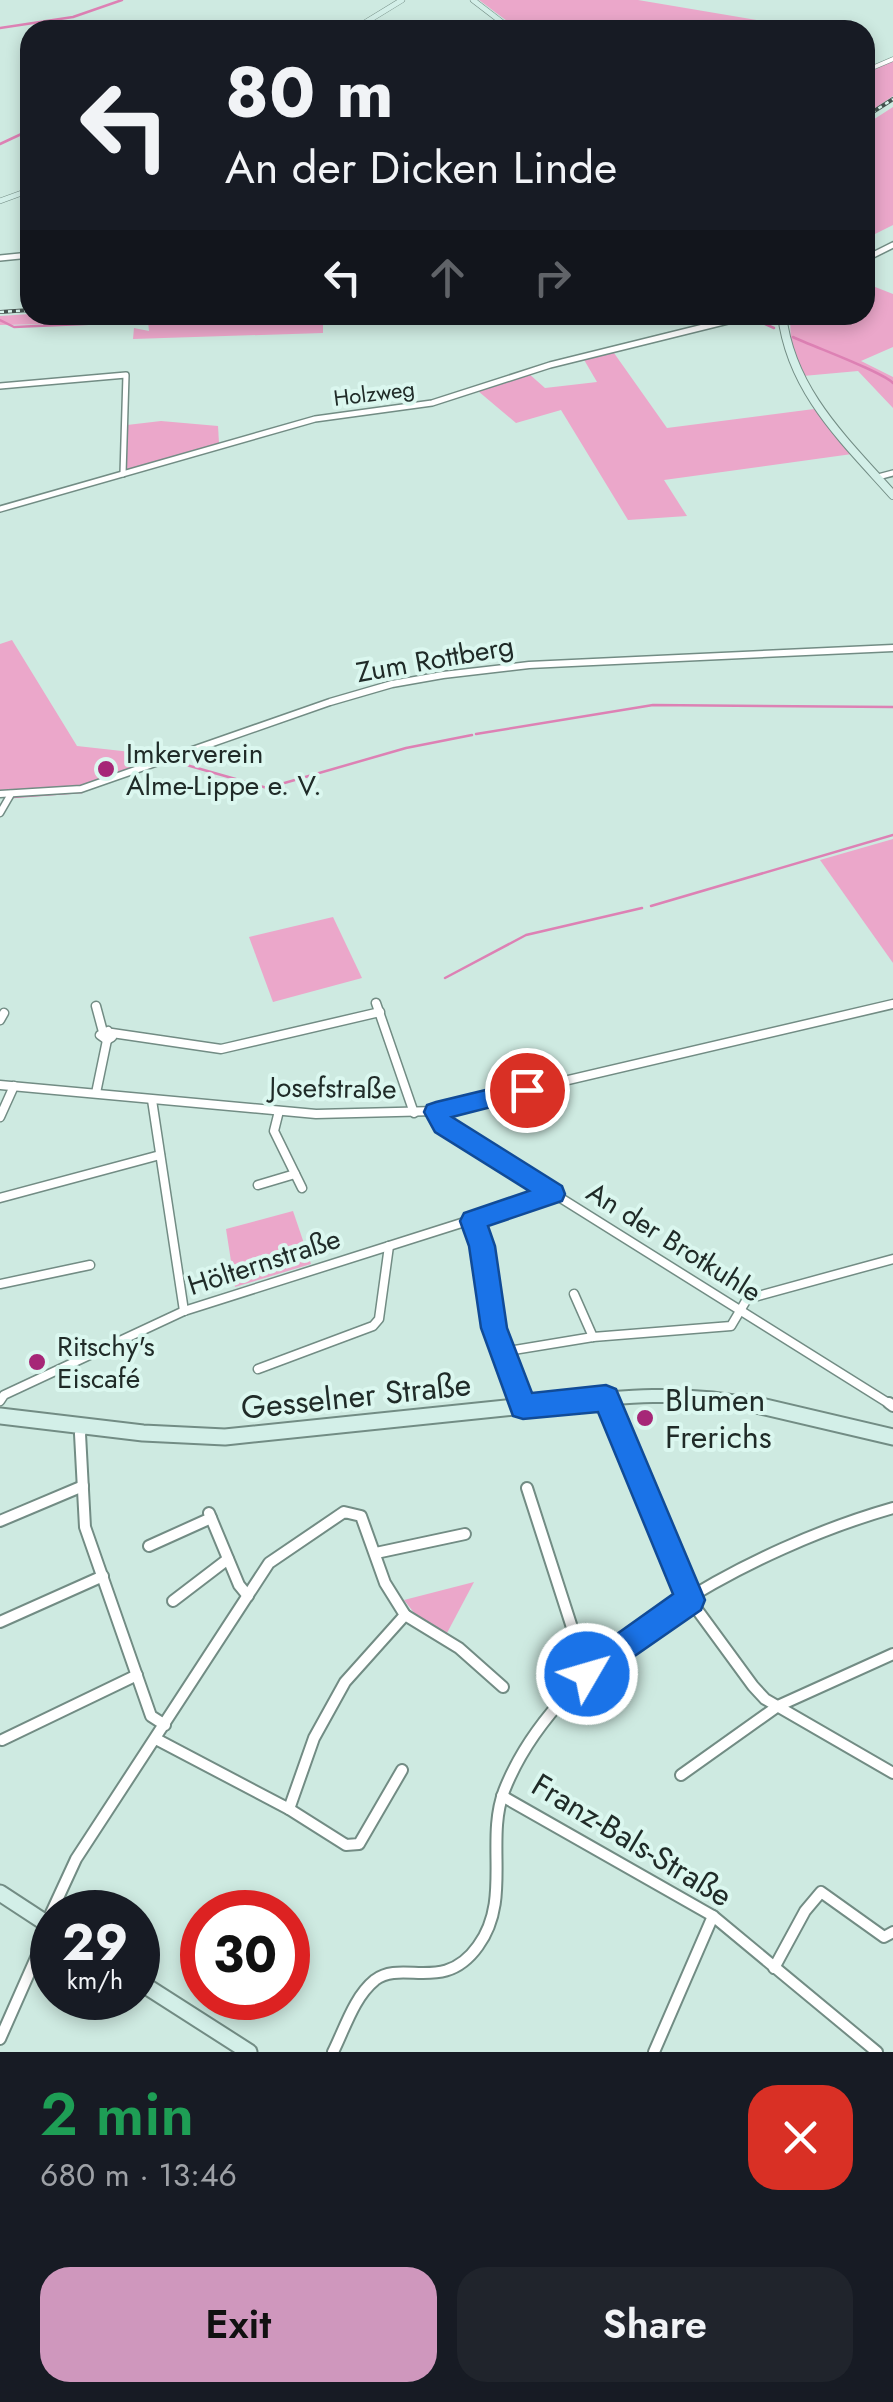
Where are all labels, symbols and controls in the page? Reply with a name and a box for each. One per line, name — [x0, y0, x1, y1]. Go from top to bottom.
text: 80 m — [225, 42, 394, 143]
icon: left — [60, 60, 190, 190]
text: An der Dicken Linde — [225, 135, 617, 200]
icon: left — [315, 250, 370, 305]
icon: ahead — [420, 250, 475, 305]
icon: right — [525, 250, 580, 305]
street label: Holzweg — [331, 372, 417, 414]
street label: Zum Rottberg — [353, 625, 517, 693]
place label: Imkerverein Alme-Lippe e. V. — [126, 733, 322, 806]
marker: Imkerverein Alme-Lippe e. V. — [95, 758, 117, 780]
pin — [485, 1048, 570, 1133]
icon: arrive — [500, 1063, 555, 1118]
street label: Josefstraße — [265, 1066, 397, 1110]
street label: An der Brotkuhle — [579, 1172, 769, 1312]
street label: Hölternstraße — [182, 1218, 346, 1306]
place label: Ritschy's Eiscafé — [57, 1326, 155, 1399]
marker: Ritschy's Eiscafé — [26, 1351, 48, 1373]
street label: Gesselner Straße — [239, 1361, 473, 1431]
place label: Blumen Frerichs — [665, 1377, 772, 1460]
marker: Blumen Frerichs — [634, 1407, 656, 1429]
position arrow — [535, 1622, 639, 1726]
street label: Franz-Bals-Straße — [523, 1762, 741, 1918]
speed limit sign: 30 — [180, 1890, 310, 2020]
text: 29 — [62, 1906, 128, 1979]
text: km/h — [67, 1962, 123, 1998]
text: 2 min — [40, 2071, 194, 2158]
button: close — [748, 2085, 853, 2190]
text: 680 m · 13:46 — [40, 2152, 237, 2198]
button: Exit — [40, 2267, 437, 2382]
button: Share — [457, 2267, 853, 2382]

